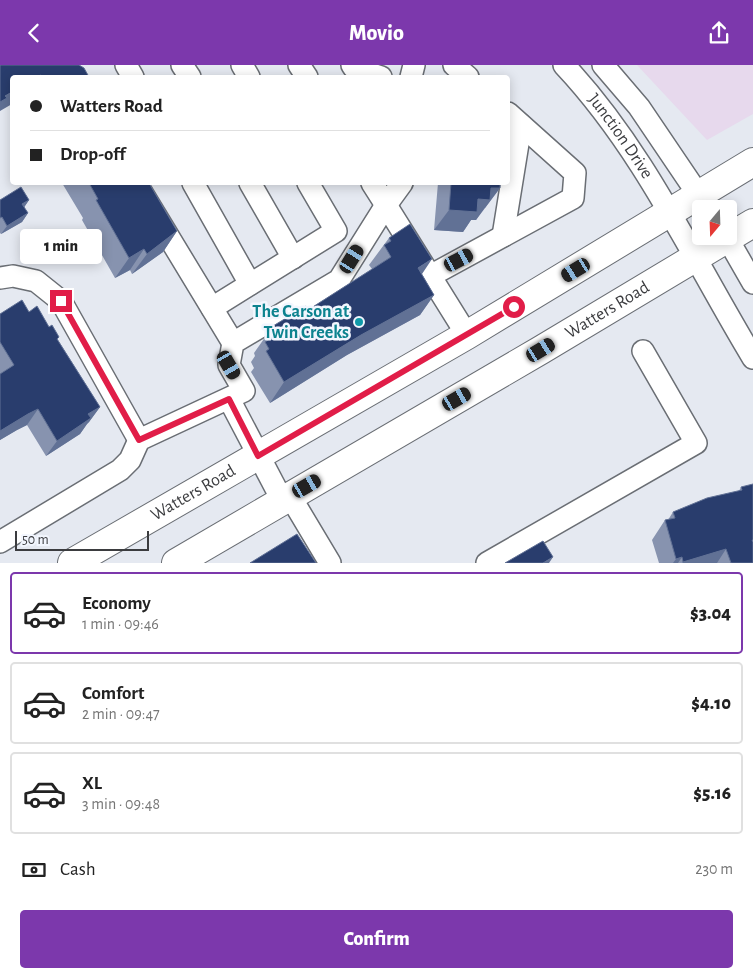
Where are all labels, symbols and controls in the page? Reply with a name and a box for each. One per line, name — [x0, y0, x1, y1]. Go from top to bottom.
icon: back — [20, 19, 48, 47]
icon: share — [705, 19, 733, 47]
text: Movio — [349, 22, 404, 44]
street label: Junction Drive — [584, 91, 656, 182]
text: Watters Road — [60, 97, 163, 116]
text: Drop-off — [60, 145, 125, 164]
north arrow — [692, 200, 738, 245]
map controls — [692, 200, 737, 245]
callout: 1 min — [20, 229, 102, 263]
text: 1 min — [44, 238, 78, 254]
car — [337, 242, 366, 276]
car — [442, 246, 475, 274]
car — [559, 256, 592, 284]
street label: Watters Road — [562, 278, 652, 342]
route end — [50, 290, 72, 312]
route start — [503, 296, 525, 318]
place label: The Carson at Twin Creeks — [252, 303, 349, 342]
marker: The Carson at Twin Creeks — [353, 316, 365, 328]
car — [524, 336, 557, 364]
car — [215, 348, 242, 382]
car — [440, 385, 473, 413]
street label: Watters Road — [148, 462, 239, 524]
car — [290, 472, 323, 500]
scale bar — [15, 528, 149, 551]
text: 50 m — [22, 533, 49, 547]
icon: car — [22, 591, 67, 636]
text: Economy — [82, 594, 151, 613]
text: $3.04 — [690, 604, 731, 623]
text: 1 min · 09:46 — [82, 616, 159, 632]
icon: car — [22, 681, 67, 726]
text: Comfort — [82, 684, 144, 703]
text: $4.10 — [691, 694, 731, 713]
text: 2 min · 09:47 — [82, 706, 160, 722]
icon: car — [22, 771, 67, 816]
text: XL — [82, 774, 102, 793]
text: $5.16 — [693, 784, 731, 803]
text: 3 min · 09:48 — [82, 796, 160, 812]
icon: cash — [20, 856, 48, 884]
text: Cash — [60, 860, 96, 879]
text: 230 m — [695, 861, 733, 877]
button: Confirm — [20, 910, 733, 968]

